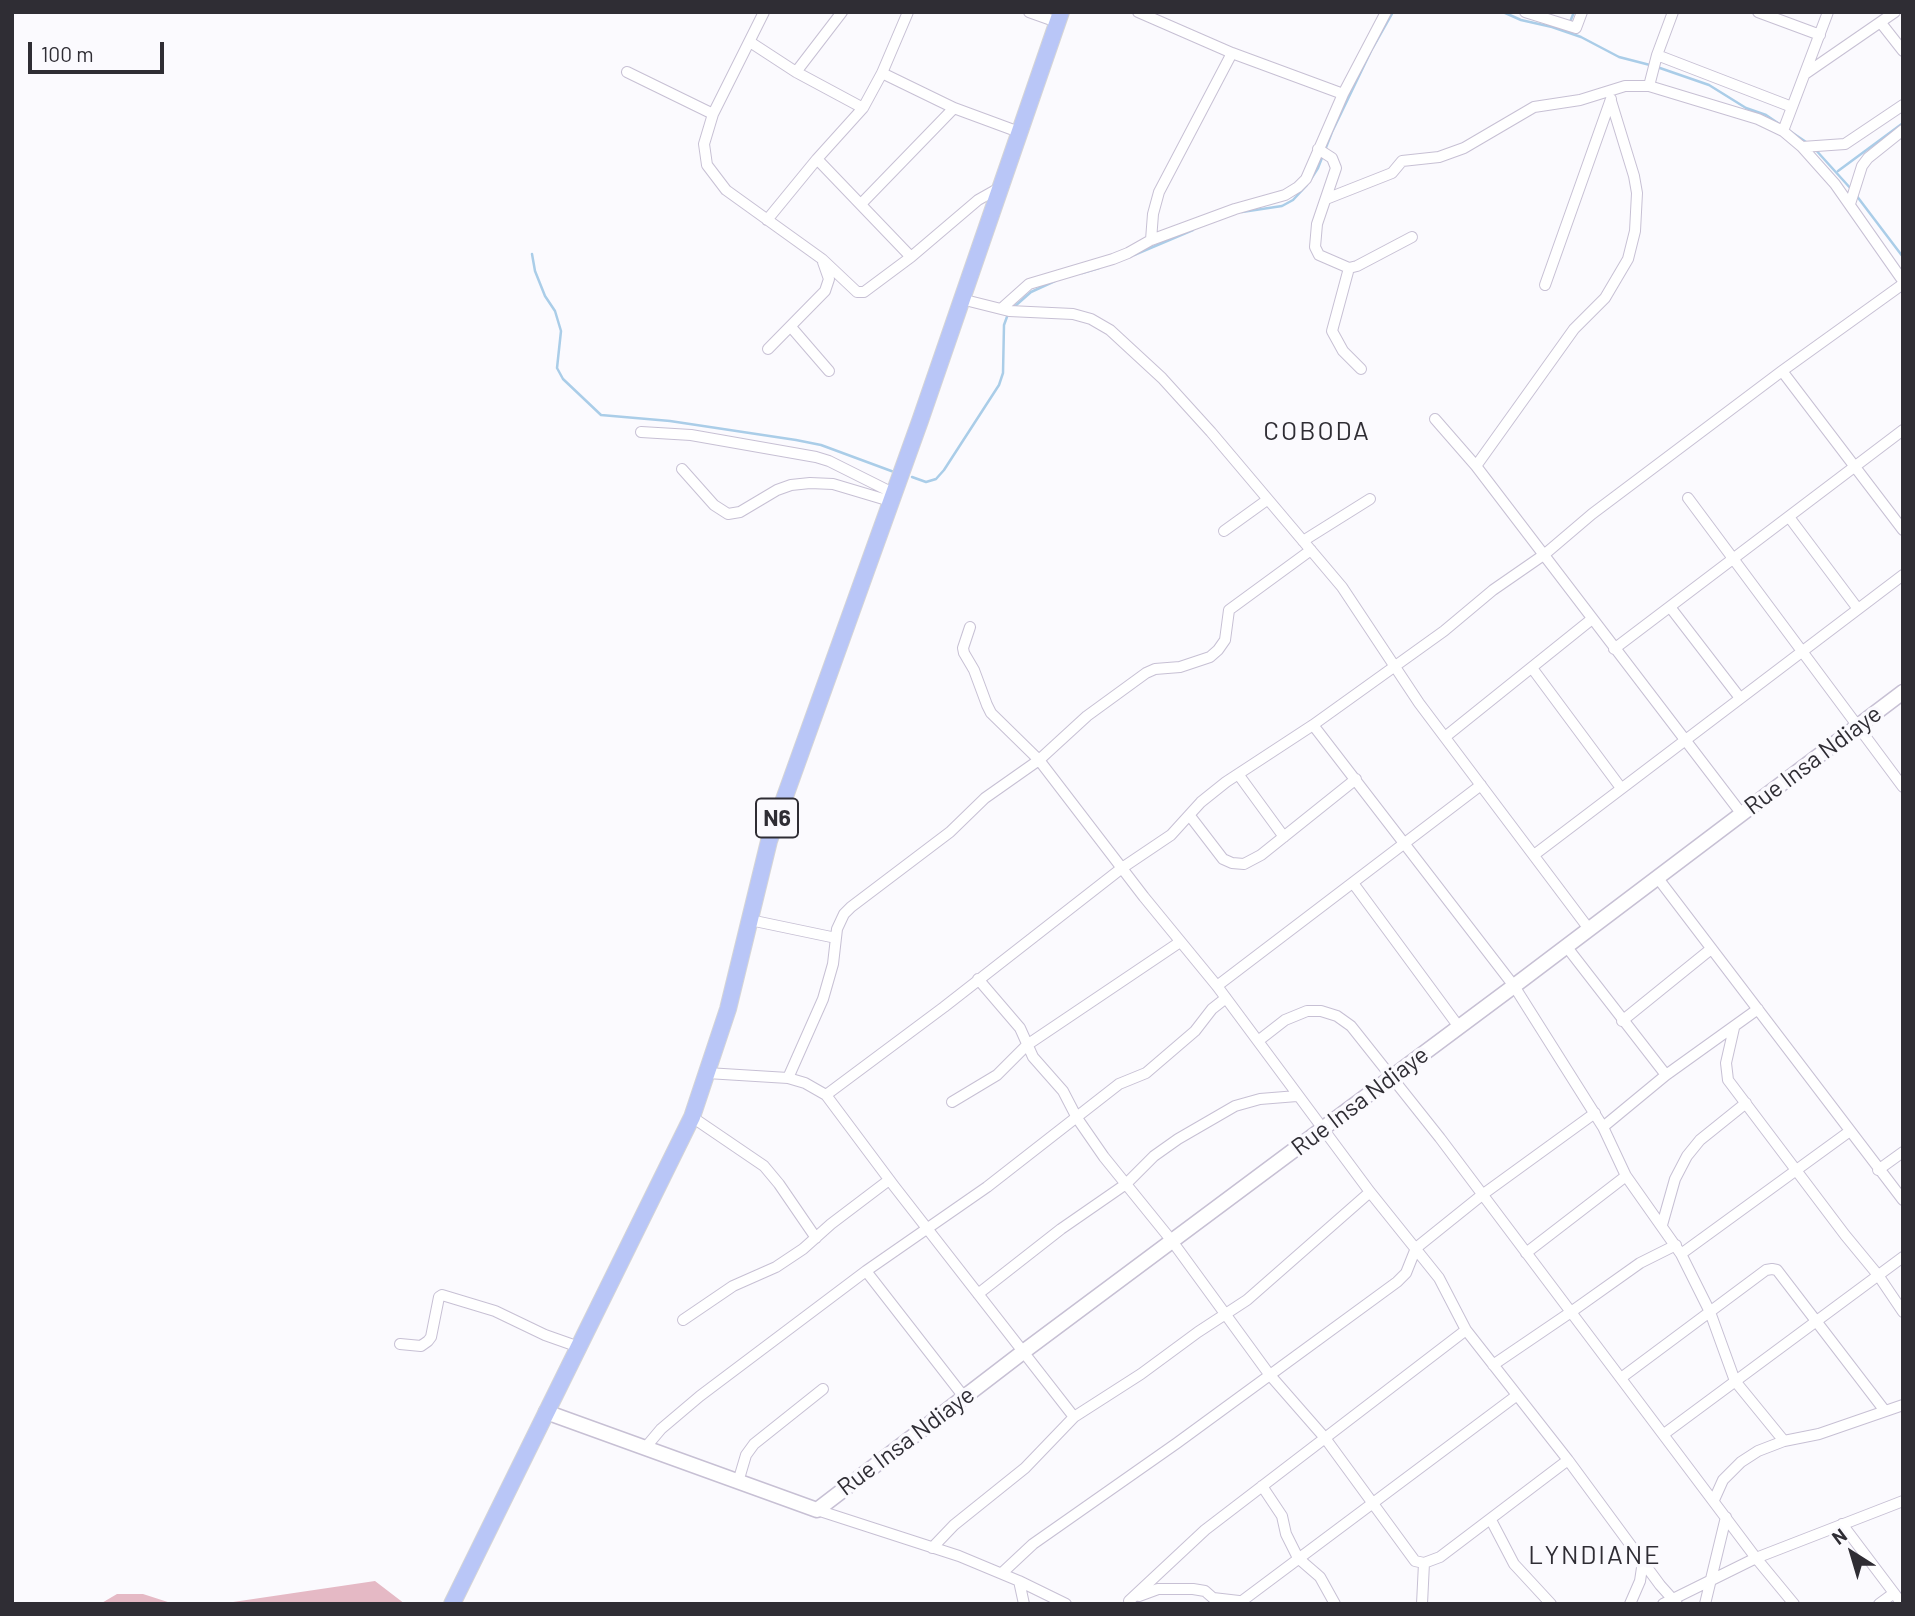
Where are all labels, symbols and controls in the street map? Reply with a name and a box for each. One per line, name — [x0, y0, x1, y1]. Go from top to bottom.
scale bar — [32, 28, 168, 72]
text: 100 m — [41, 41, 94, 66]
district label: COBODA — [1264, 415, 1370, 447]
street label: Rue Insa Ndiaye — [1739, 699, 1887, 821]
road number: N6 — [756, 798, 798, 838]
street label: Rue Insa Ndiaye — [1286, 1040, 1434, 1162]
street label: Rue Insa Ndiaye — [832, 1380, 980, 1502]
north arrow — [1817, 1518, 1887, 1588]
text: N — [1827, 1523, 1851, 1549]
district label: LYNDIANE — [1529, 1539, 1661, 1571]

